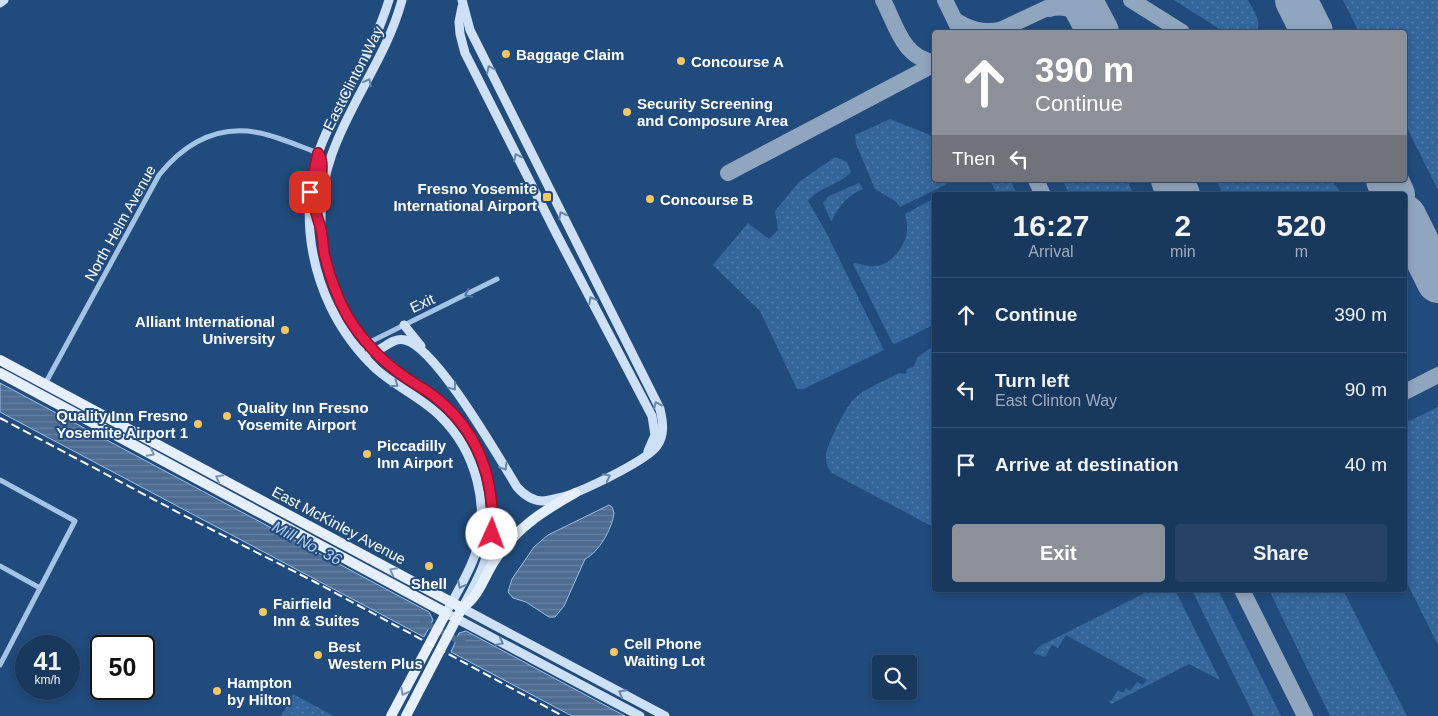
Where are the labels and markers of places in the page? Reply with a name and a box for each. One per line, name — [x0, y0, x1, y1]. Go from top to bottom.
place label: Baggage Claim — [516, 46, 624, 63]
marker: Baggage Claim — [500, 48, 512, 60]
place label: Concourse A — [691, 53, 784, 70]
marker: Concourse A — [675, 55, 687, 67]
place label: Security Screening and Composure Area — [637, 95, 789, 129]
marker: Security Screening and Composure Area — [621, 106, 633, 118]
pin — [289, 171, 331, 213]
place label: Fresno Yosemite International Airport — [393, 180, 537, 214]
marker: Fresno Yosemite International Airport — [541, 191, 553, 203]
place label: Concourse B — [660, 191, 754, 208]
marker: Concourse B — [644, 193, 656, 205]
place label: Alliant International University — [135, 313, 276, 347]
marker: Alliant International University — [279, 324, 291, 336]
place label: Quality Inn Fresno Yosemite Airport — [237, 399, 369, 433]
place label: Quality Inn Fresno Yosemite Airport 1 — [56, 407, 188, 441]
marker: Quality Inn Fresno Yosemite Airport — [221, 410, 233, 422]
marker: Quality Inn Fresno Yosemite Airport 1 — [192, 418, 204, 430]
place label: Piccadilly Inn Airport — [377, 437, 453, 471]
marker: Piccadilly Inn Airport — [361, 448, 373, 460]
marker: Shell — [423, 560, 435, 572]
place label: Shell — [411, 575, 447, 592]
place label: Fairfield Inn & Suites — [273, 595, 360, 629]
marker: Fairfield Inn & Suites — [257, 606, 269, 618]
place label: Cell Phone Waiting Lot — [624, 635, 705, 669]
place label: Best Western Plus — [328, 638, 423, 672]
marker: Cell Phone Waiting Lot — [608, 646, 620, 658]
marker: Best Western Plus — [312, 649, 324, 661]
place label: Hampton by Hilton — [227, 674, 292, 708]
marker: Hampton by Hilton — [211, 685, 223, 697]

